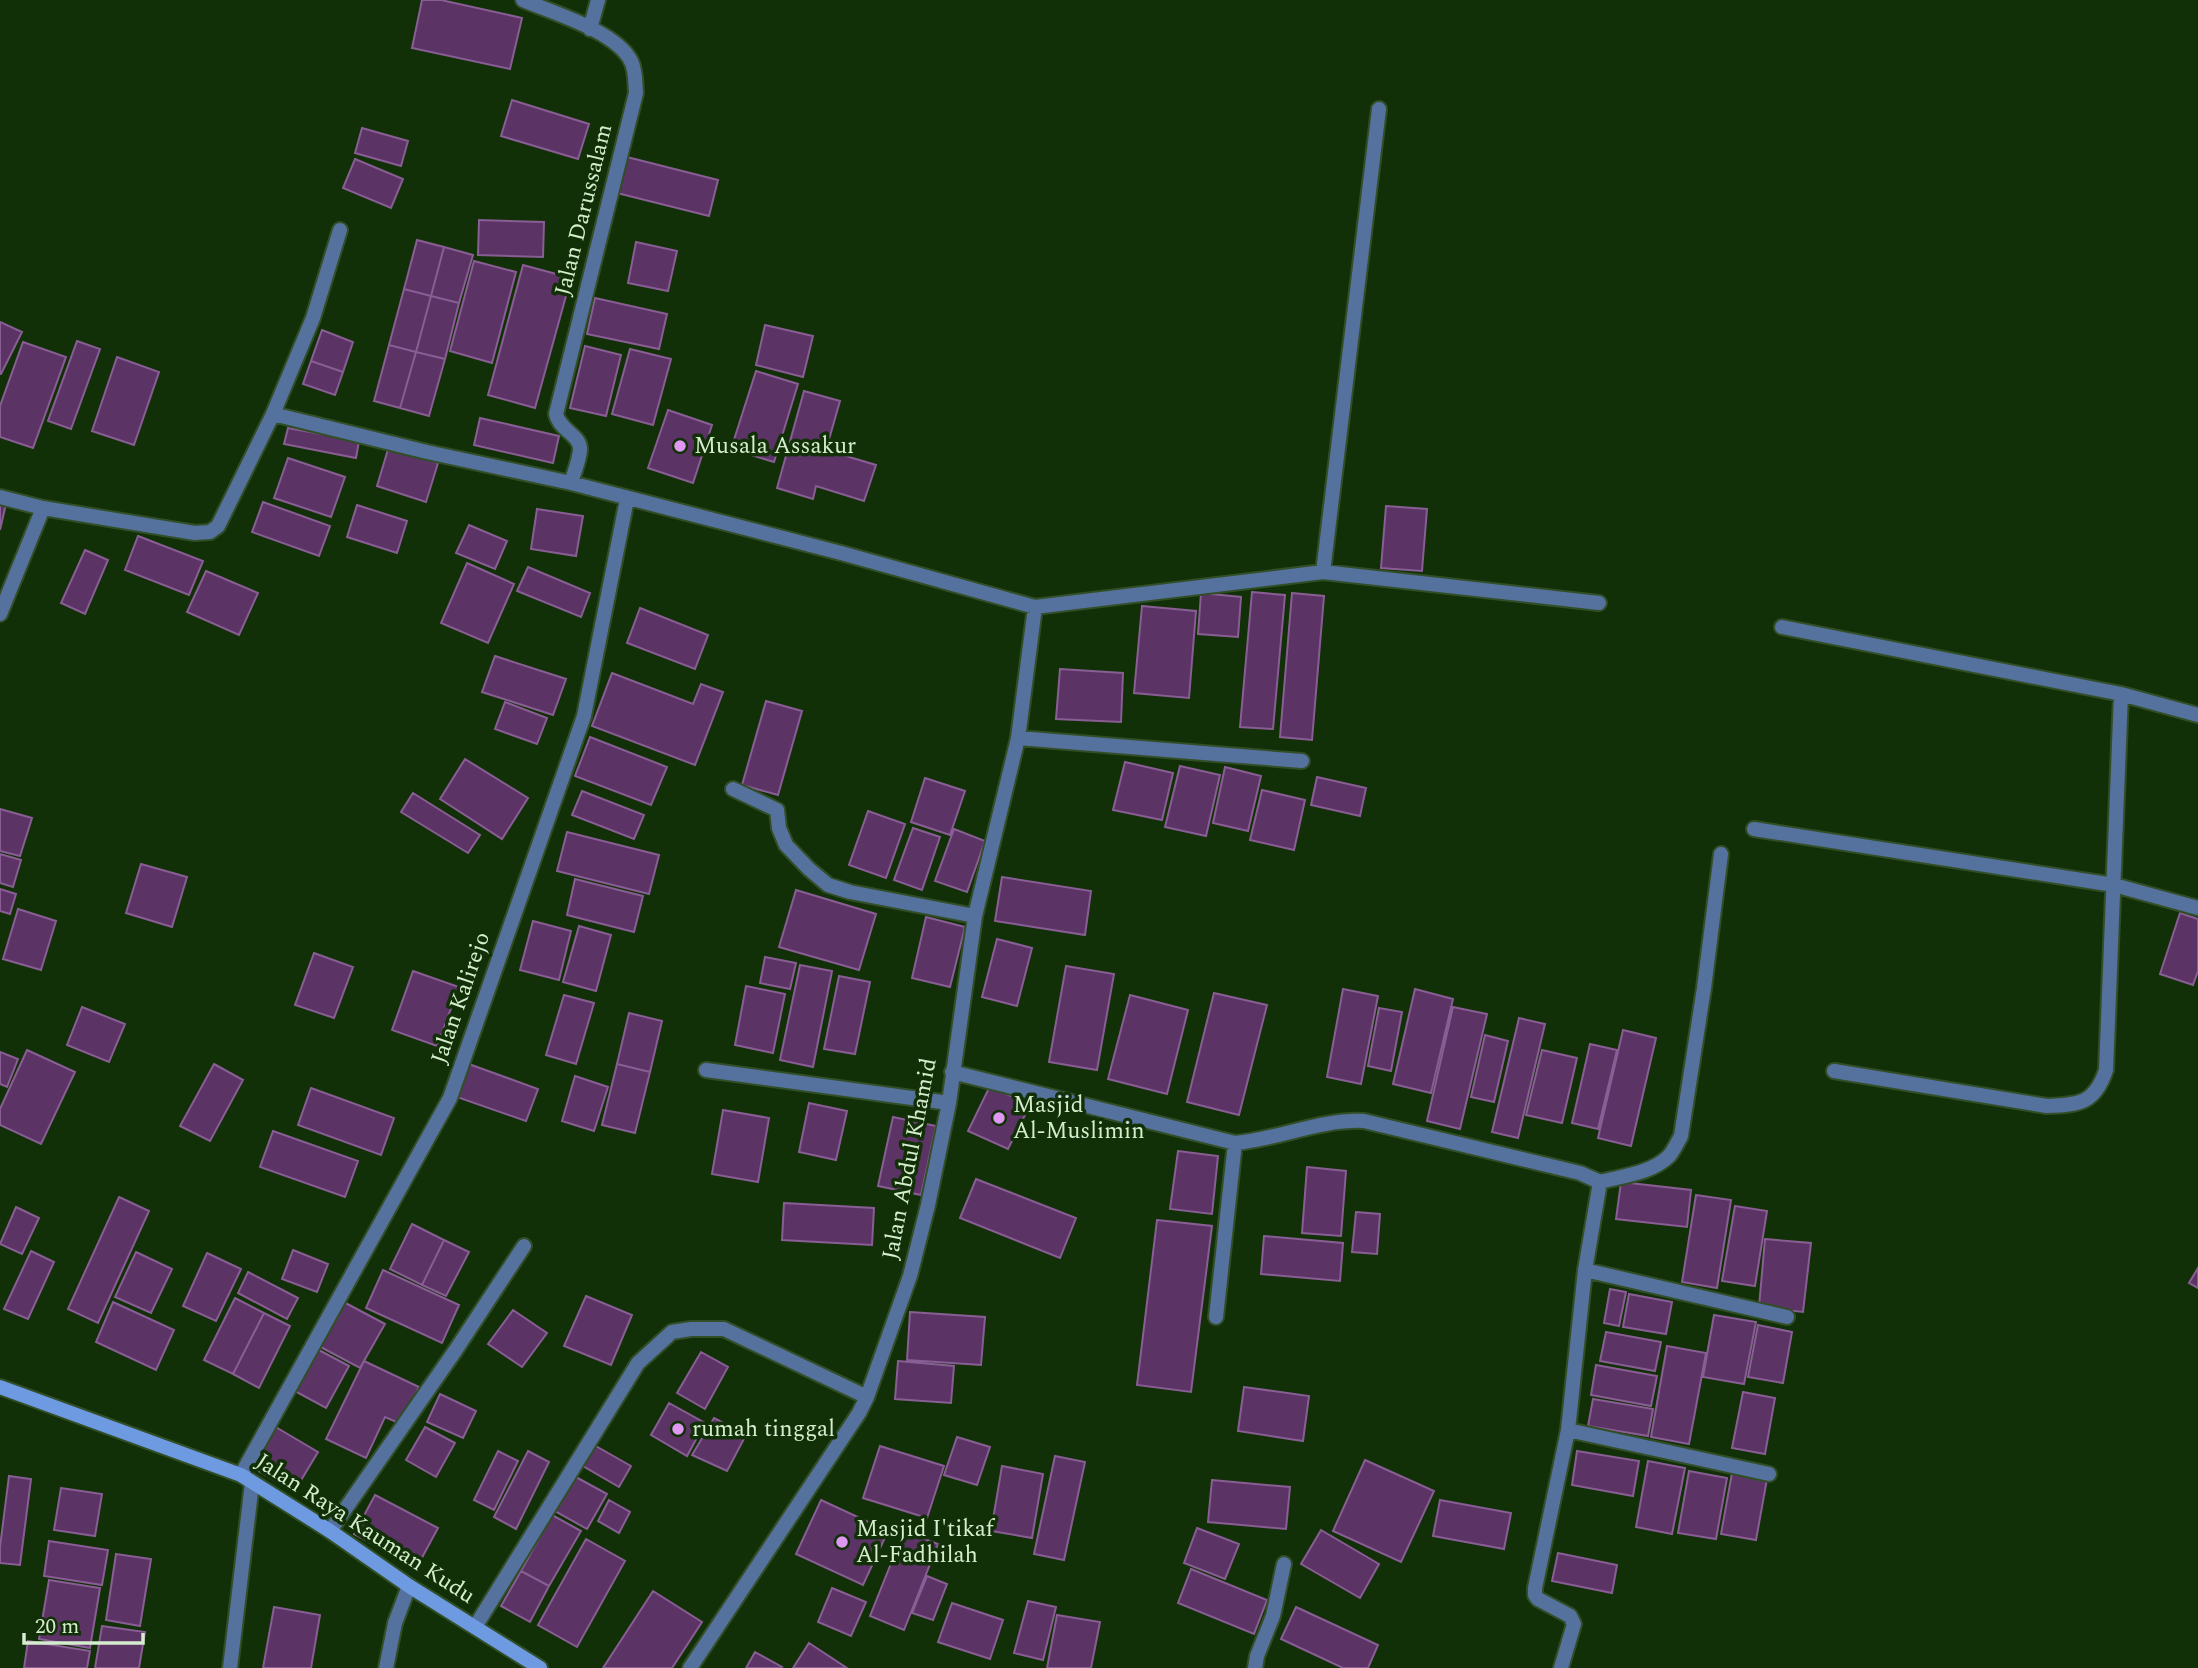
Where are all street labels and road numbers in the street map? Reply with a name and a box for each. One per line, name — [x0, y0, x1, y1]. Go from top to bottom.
street label: Jalan Darussalam — [546, 120, 622, 300]
street label: Jalan Kalirejo — [422, 927, 500, 1069]
street label: Jalan Abdul Khamid — [873, 1055, 947, 1263]
street label: Jalan Raya Kauman Kudu — [248, 1445, 482, 1613]

